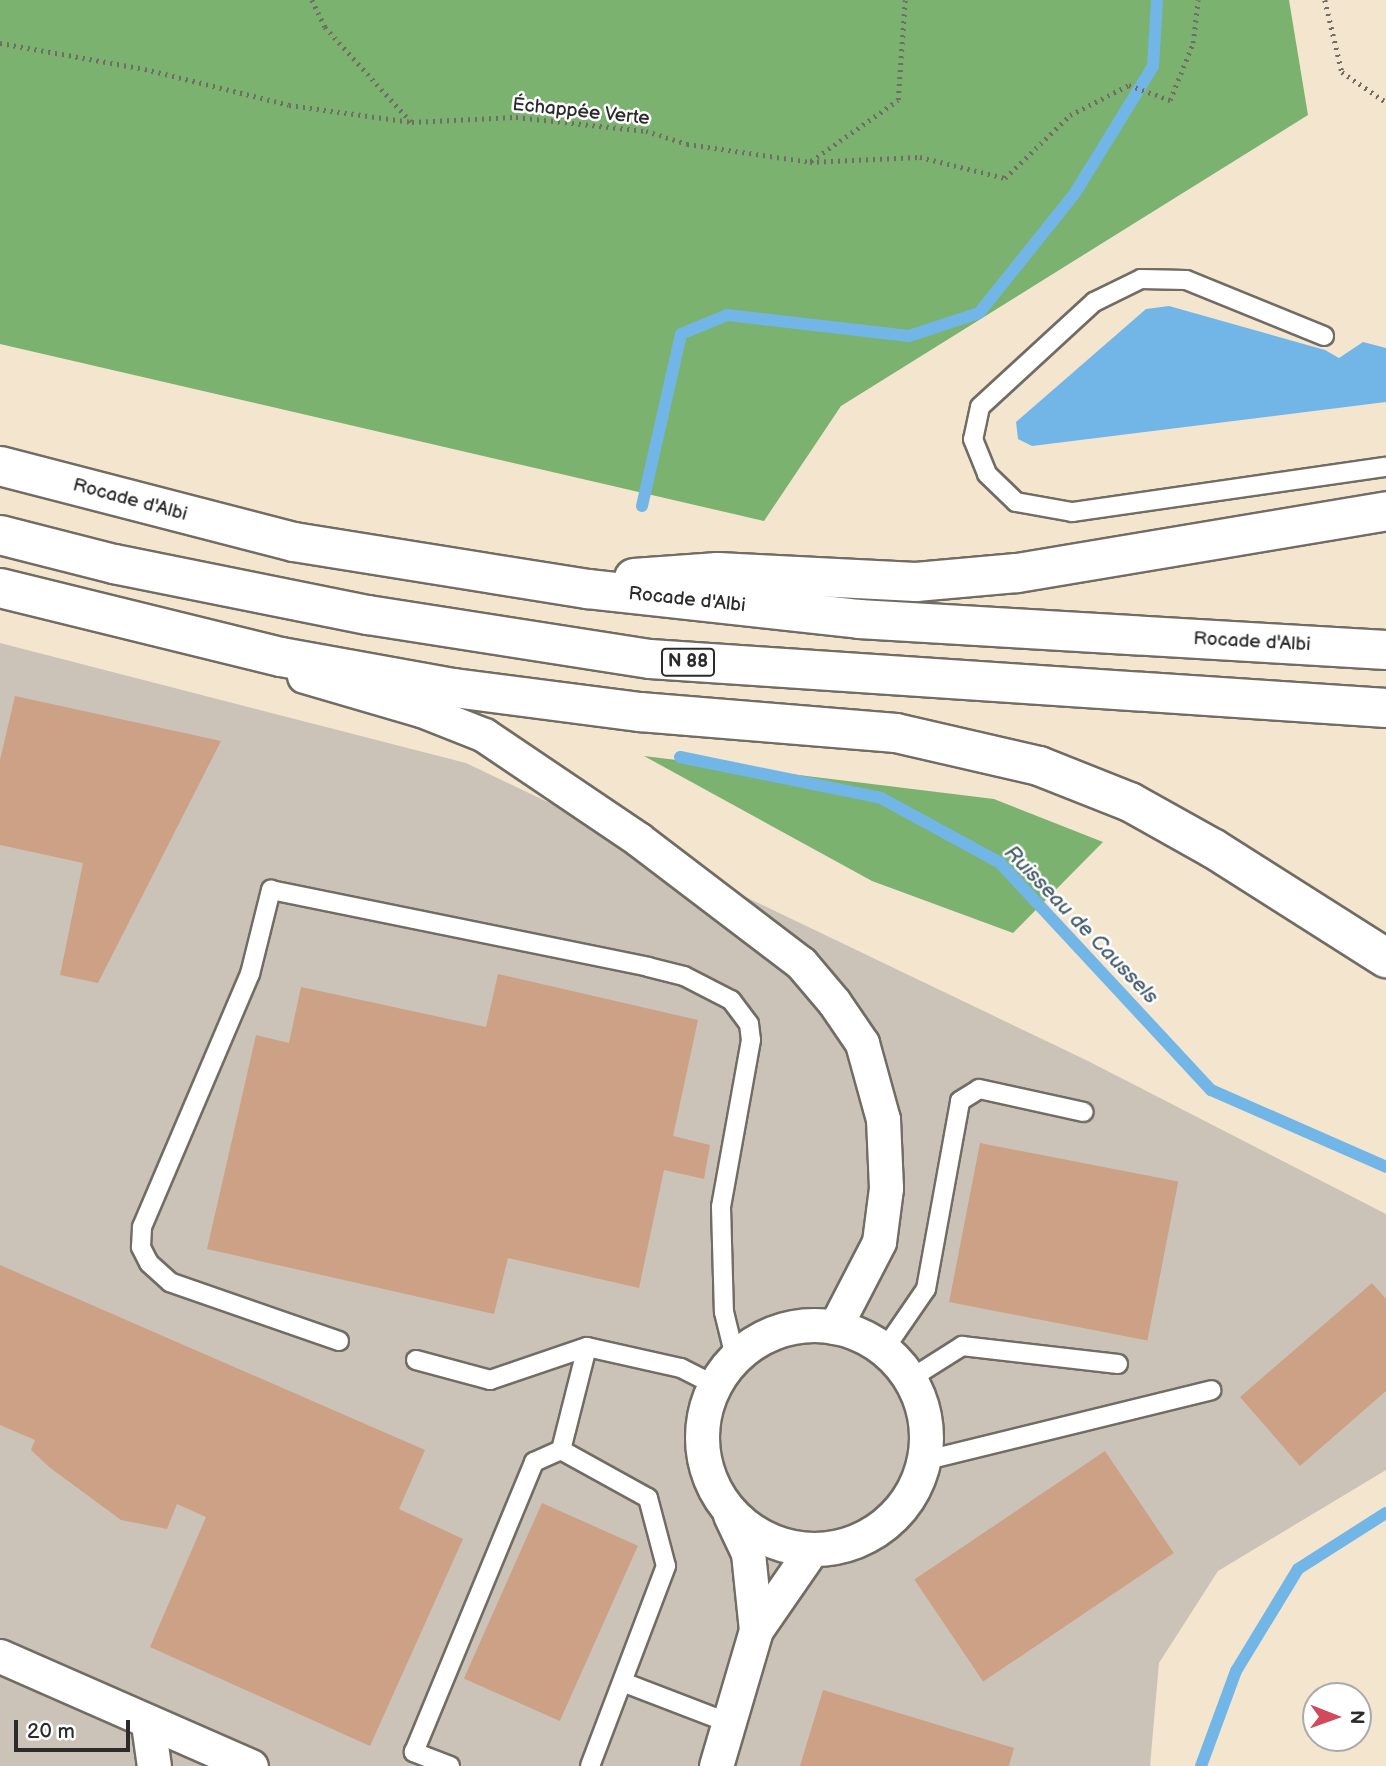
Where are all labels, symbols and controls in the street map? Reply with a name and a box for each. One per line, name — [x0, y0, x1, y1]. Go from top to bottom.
street label: Échappée Verte — [511, 93, 651, 131]
street label: Rocade d'Albi — [70, 474, 190, 526]
street label: Rocade d'Albi — [627, 583, 747, 617]
street label: Rocade d'Albi — [1193, 628, 1311, 656]
road number: N 88 — [660, 648, 716, 676]
water label: Ruisseau de Caussels — [999, 841, 1163, 1009]
north arrow — [1302, 1682, 1372, 1752]
scale bar — [18, 1706, 133, 1750]
text: N — [1345, 1710, 1368, 1725]
text: 20 m — [27, 1719, 75, 1744]

